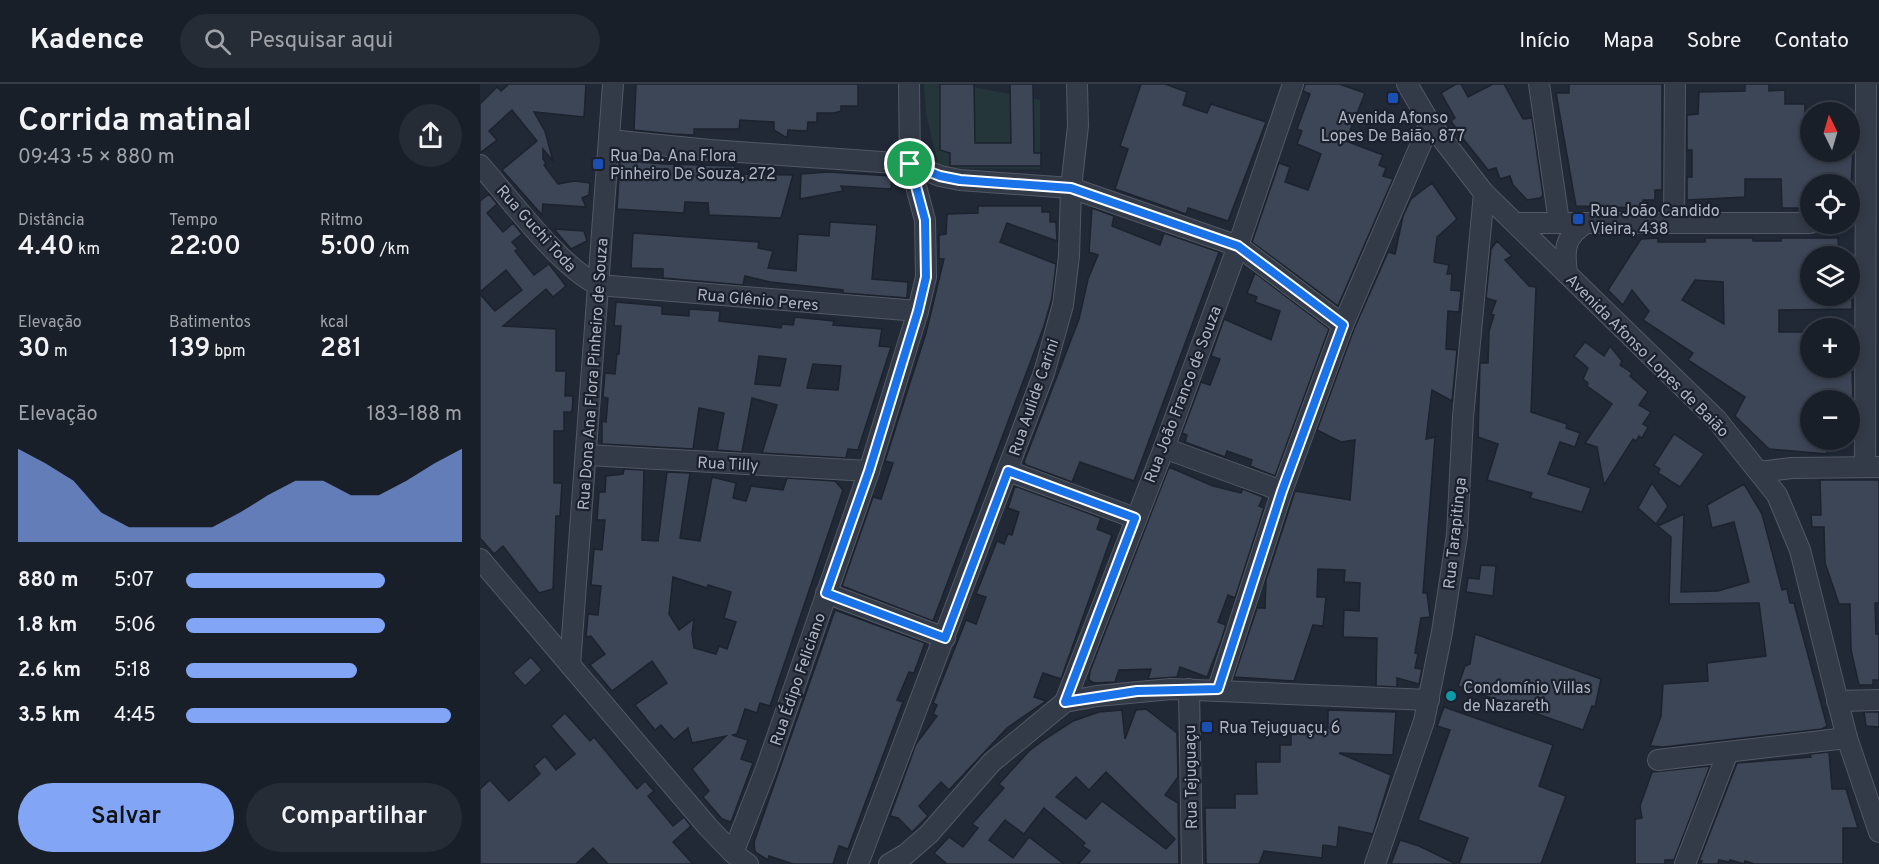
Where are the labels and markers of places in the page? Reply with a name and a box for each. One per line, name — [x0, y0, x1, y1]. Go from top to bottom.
marker: Avenida Afonso Lopes De Baião, 877 — [1386, 91, 1400, 105]
place label: Avenida Afonso Lopes De Baião, 877 — [1321, 109, 1465, 147]
pin — [884, 138, 935, 189]
place label: Rua Da. Ana Flora Pinheiro De Souza, 272 — [610, 147, 776, 185]
marker: Rua Da. Ana Flora Pinheiro De Souza, 272 — [591, 157, 605, 171]
place label: Rua João Candido Vieira, 438 — [1590, 202, 1720, 240]
marker: Rua João Candido Vieira, 438 — [1571, 212, 1585, 226]
place label: Condomínio Villas de Nazareth — [1463, 679, 1591, 717]
marker: Condomínio Villas de Nazareth — [1444, 689, 1458, 703]
place label: Rua Tejuguaçu, 6 — [1219, 719, 1340, 739]
marker: Rua Tejuguaçu, 6 — [1200, 720, 1214, 734]

